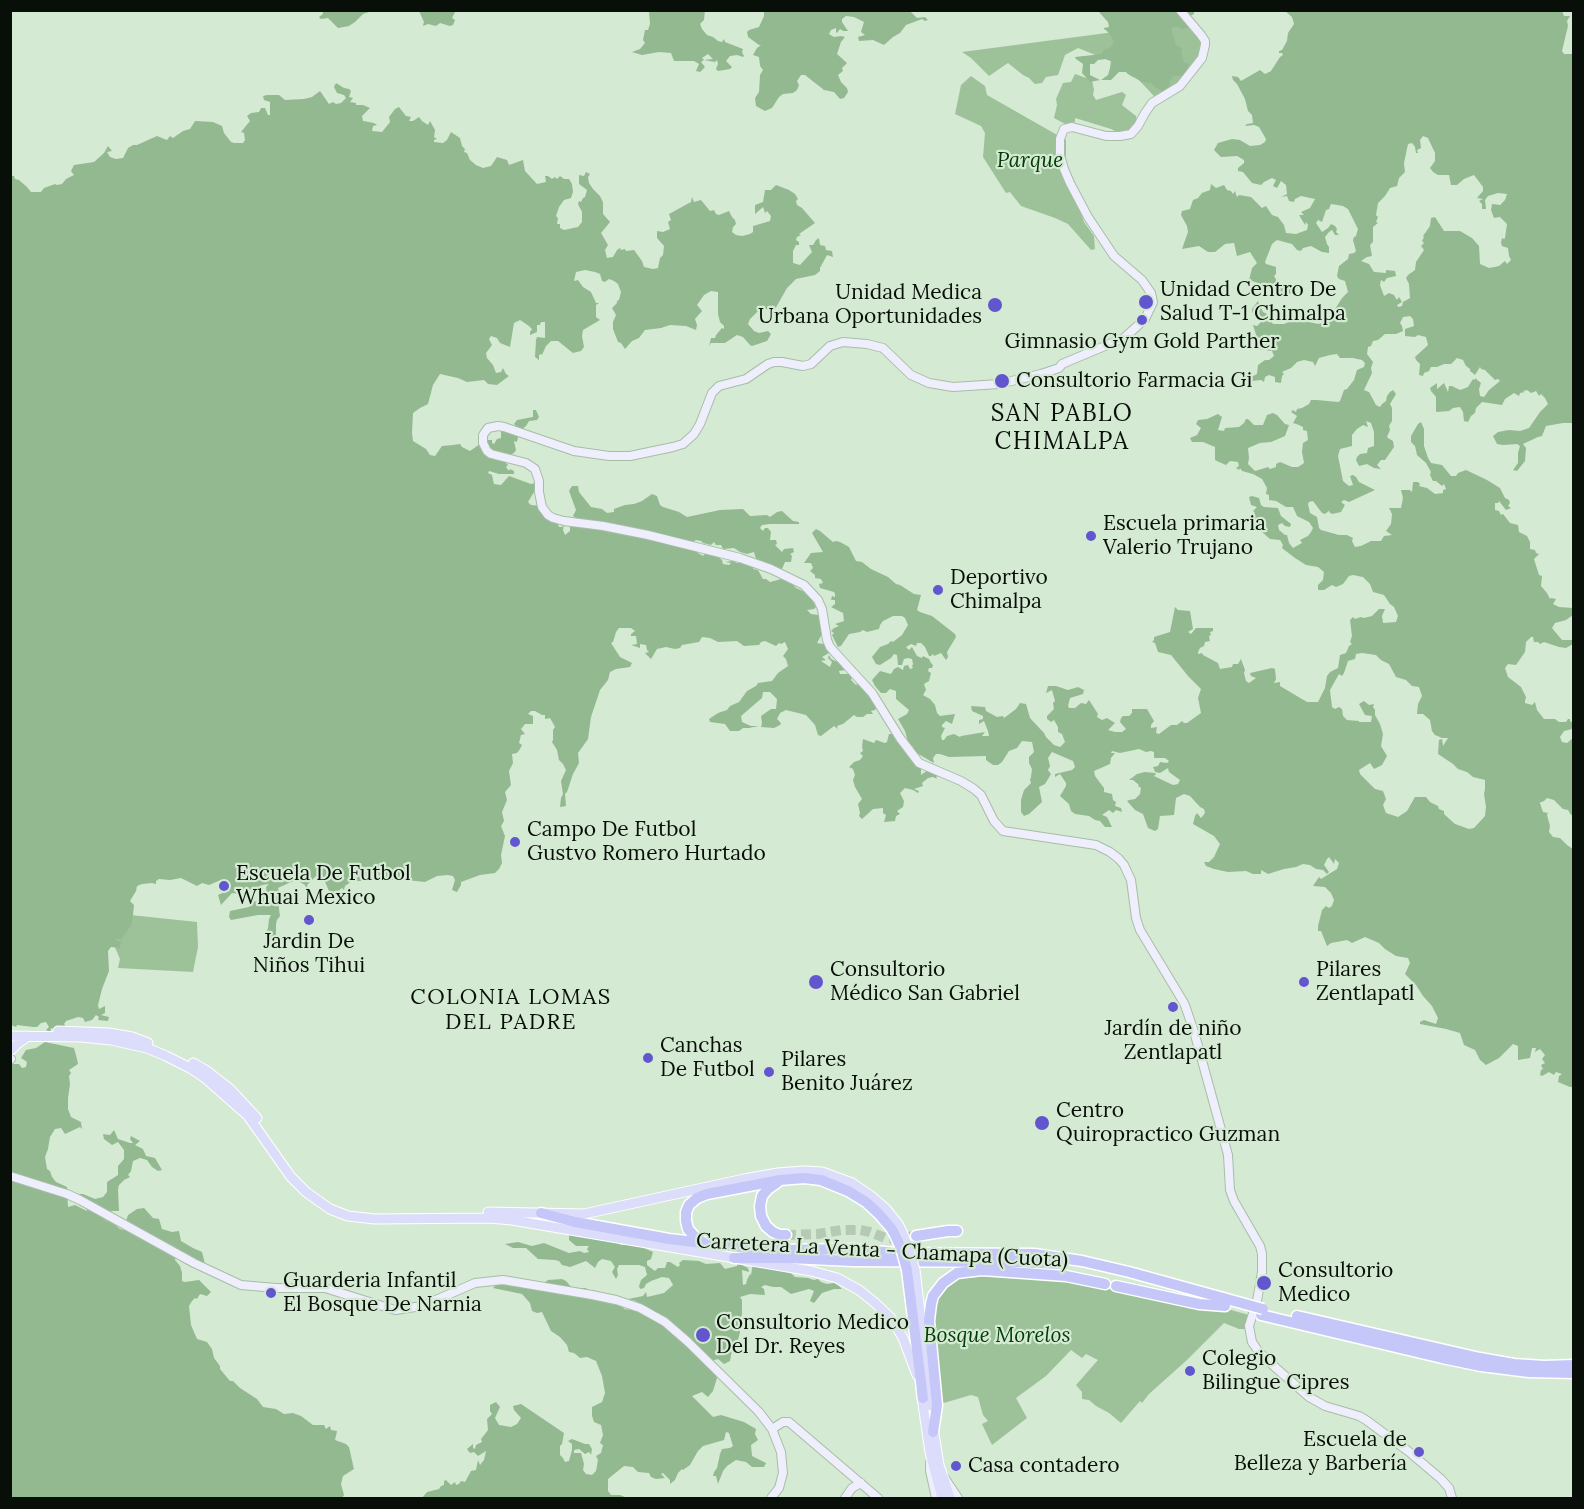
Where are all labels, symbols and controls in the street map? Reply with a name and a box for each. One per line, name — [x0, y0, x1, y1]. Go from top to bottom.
park label: Parque — [997, 148, 1063, 174]
place label: Unidad Centro De Salud T-1 Chimalpa — [1160, 277, 1346, 327]
place label: Unidad Medica Urbana Oportunidades — [758, 280, 982, 330]
marker: Unidad Centro De Salud T-1 Chimalpa — [1137, 293, 1155, 311]
marker: Unidad Medica Urbana Oportunidades — [986, 296, 1004, 314]
marker: Gimnasio Gym Gold Parther — [1135, 313, 1149, 327]
place label: Gimnasio Gym Gold Parther — [1005, 329, 1279, 355]
place label: Consultorio Farmacia Gi — [1016, 368, 1252, 394]
marker: Consultorio Farmacia Gi — [993, 372, 1011, 390]
district label: SAN PABLO CHIMALPA — [991, 400, 1133, 456]
place label: Escuela primaria Valerio Trujano — [1103, 511, 1266, 561]
marker: Escuela primaria Valerio Trujano — [1084, 529, 1098, 543]
place label: Deportivo Chimalpa — [950, 565, 1048, 615]
marker: Deportivo Chimalpa — [931, 583, 945, 597]
place label: Campo De Futbol Gustvo Romero Hurtado — [527, 817, 766, 867]
marker: Campo De Futbol Gustvo Romero Hurtado — [508, 835, 522, 849]
place label: Escuela De Futbol Whuai Mexico — [236, 861, 411, 911]
marker: Escuela De Futbol Whuai Mexico — [217, 879, 231, 893]
marker: Jardin De Niños Tihui — [302, 913, 316, 927]
place label: Jardin De Niños Tihui — [253, 929, 365, 979]
place label: Consultorio Médico San Gabriel — [830, 957, 1020, 1007]
place label: Pilares Zentlapatl — [1316, 957, 1414, 1007]
marker: Consultorio Médico San Gabriel — [807, 973, 825, 991]
marker: Pilares Zentlapatl — [1297, 975, 1311, 989]
district label: COLONIA LOMAS DEL PADRE — [410, 985, 612, 1036]
marker: Jardín de niño Zentlapatl — [1166, 1000, 1180, 1014]
place label: Jardín de niño Zentlapatl — [1104, 1016, 1242, 1066]
place label: Canchas De Futbol — [660, 1033, 755, 1083]
place label: Pilares Benito Juárez — [781, 1047, 913, 1097]
marker: Canchas De Futbol — [641, 1051, 655, 1065]
marker: Pilares Benito Juárez — [762, 1065, 776, 1079]
place label: Centro Quiropractico Guzman — [1056, 1098, 1280, 1148]
marker: Centro Quiropractico Guzman — [1033, 1114, 1051, 1132]
street label: Carretera La Venta - Chamapa (Cuota) — [695, 1229, 1069, 1273]
place label: Consultorio Medico — [1278, 1258, 1393, 1308]
place label: Guarderia Infantil El Bosque De Narnia — [283, 1268, 482, 1318]
marker: Consultorio Medico — [1255, 1274, 1273, 1292]
marker: Guarderia Infantil El Bosque De Narnia — [264, 1286, 278, 1300]
place label: Consultorio Medico Del Dr. Reyes — [716, 1310, 909, 1360]
park label: Bosque Morelos — [924, 1323, 1070, 1349]
marker: Consultorio Medico Del Dr. Reyes — [694, 1326, 712, 1344]
place label: Colegio Bilingue Cipres — [1202, 1346, 1349, 1396]
marker: Colegio Bilingue Cipres — [1183, 1364, 1197, 1378]
place label: Escuela de Belleza y Barbería — [1234, 1427, 1407, 1477]
marker: Escuela de Belleza y Barbería — [1412, 1445, 1426, 1459]
place label: Casa contadero — [968, 1453, 1120, 1479]
marker: Casa contadero — [949, 1459, 963, 1473]

